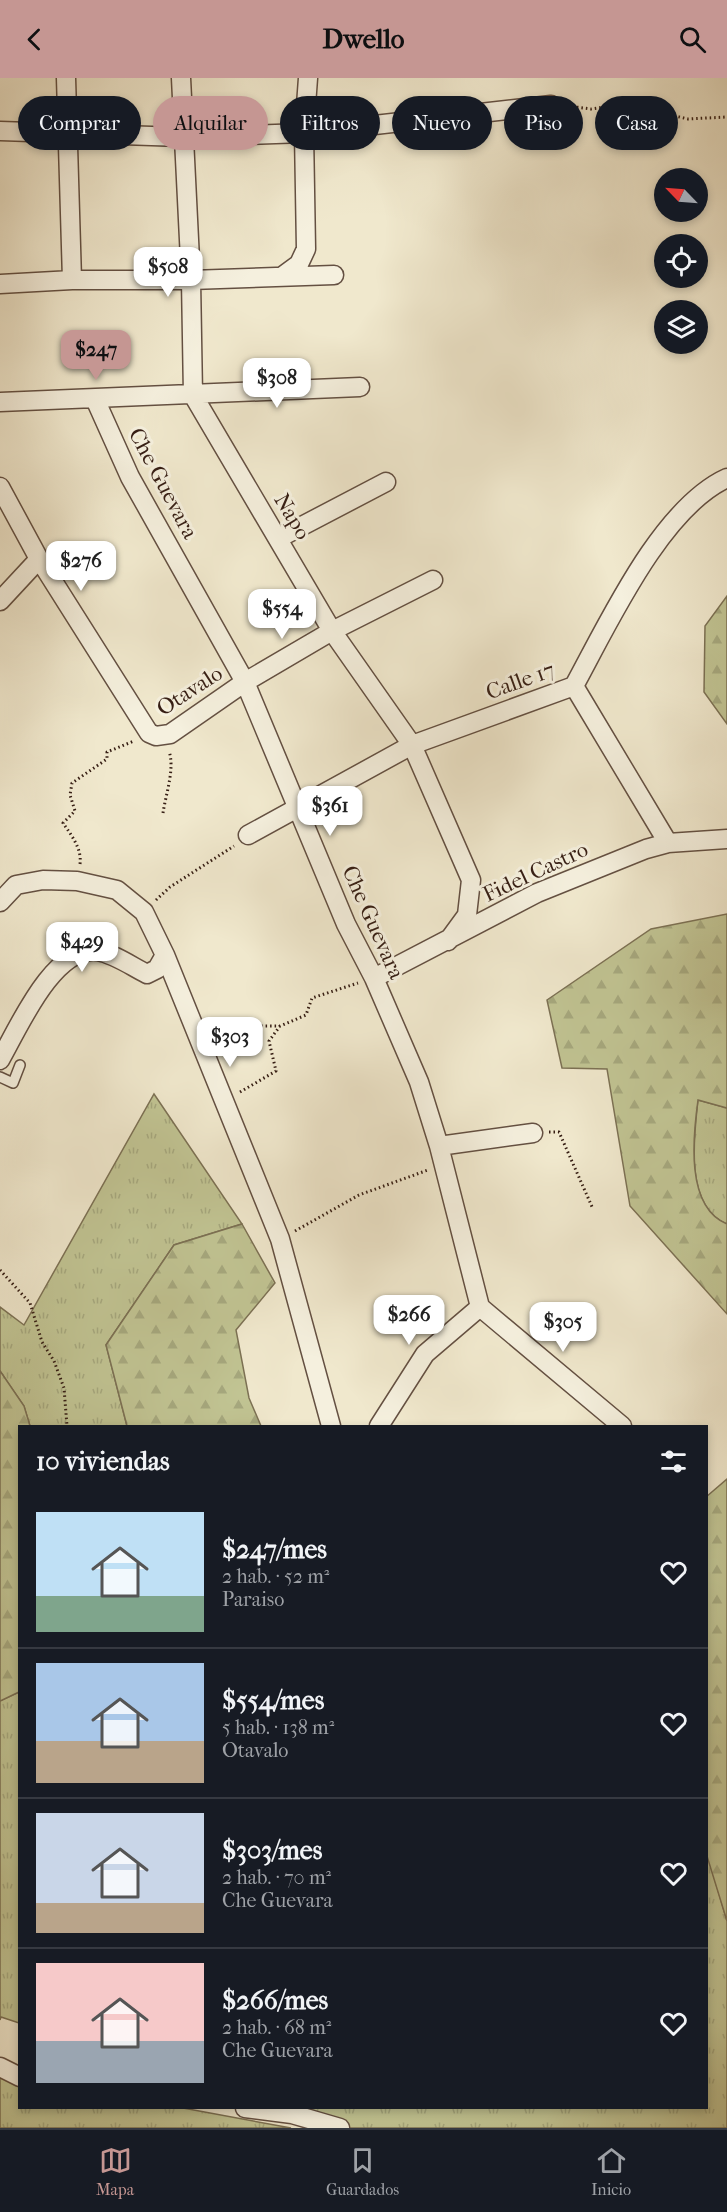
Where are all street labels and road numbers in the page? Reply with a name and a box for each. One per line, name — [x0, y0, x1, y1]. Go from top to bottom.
street label: Che Guevara — [123, 424, 204, 544]
street label: Napo — [268, 489, 316, 544]
street label: Calle 17 — [483, 657, 558, 705]
street label: Otavalo — [152, 660, 227, 722]
street label: Fidel Castro — [479, 836, 592, 908]
street label: Che Guevara — [336, 861, 410, 984]

